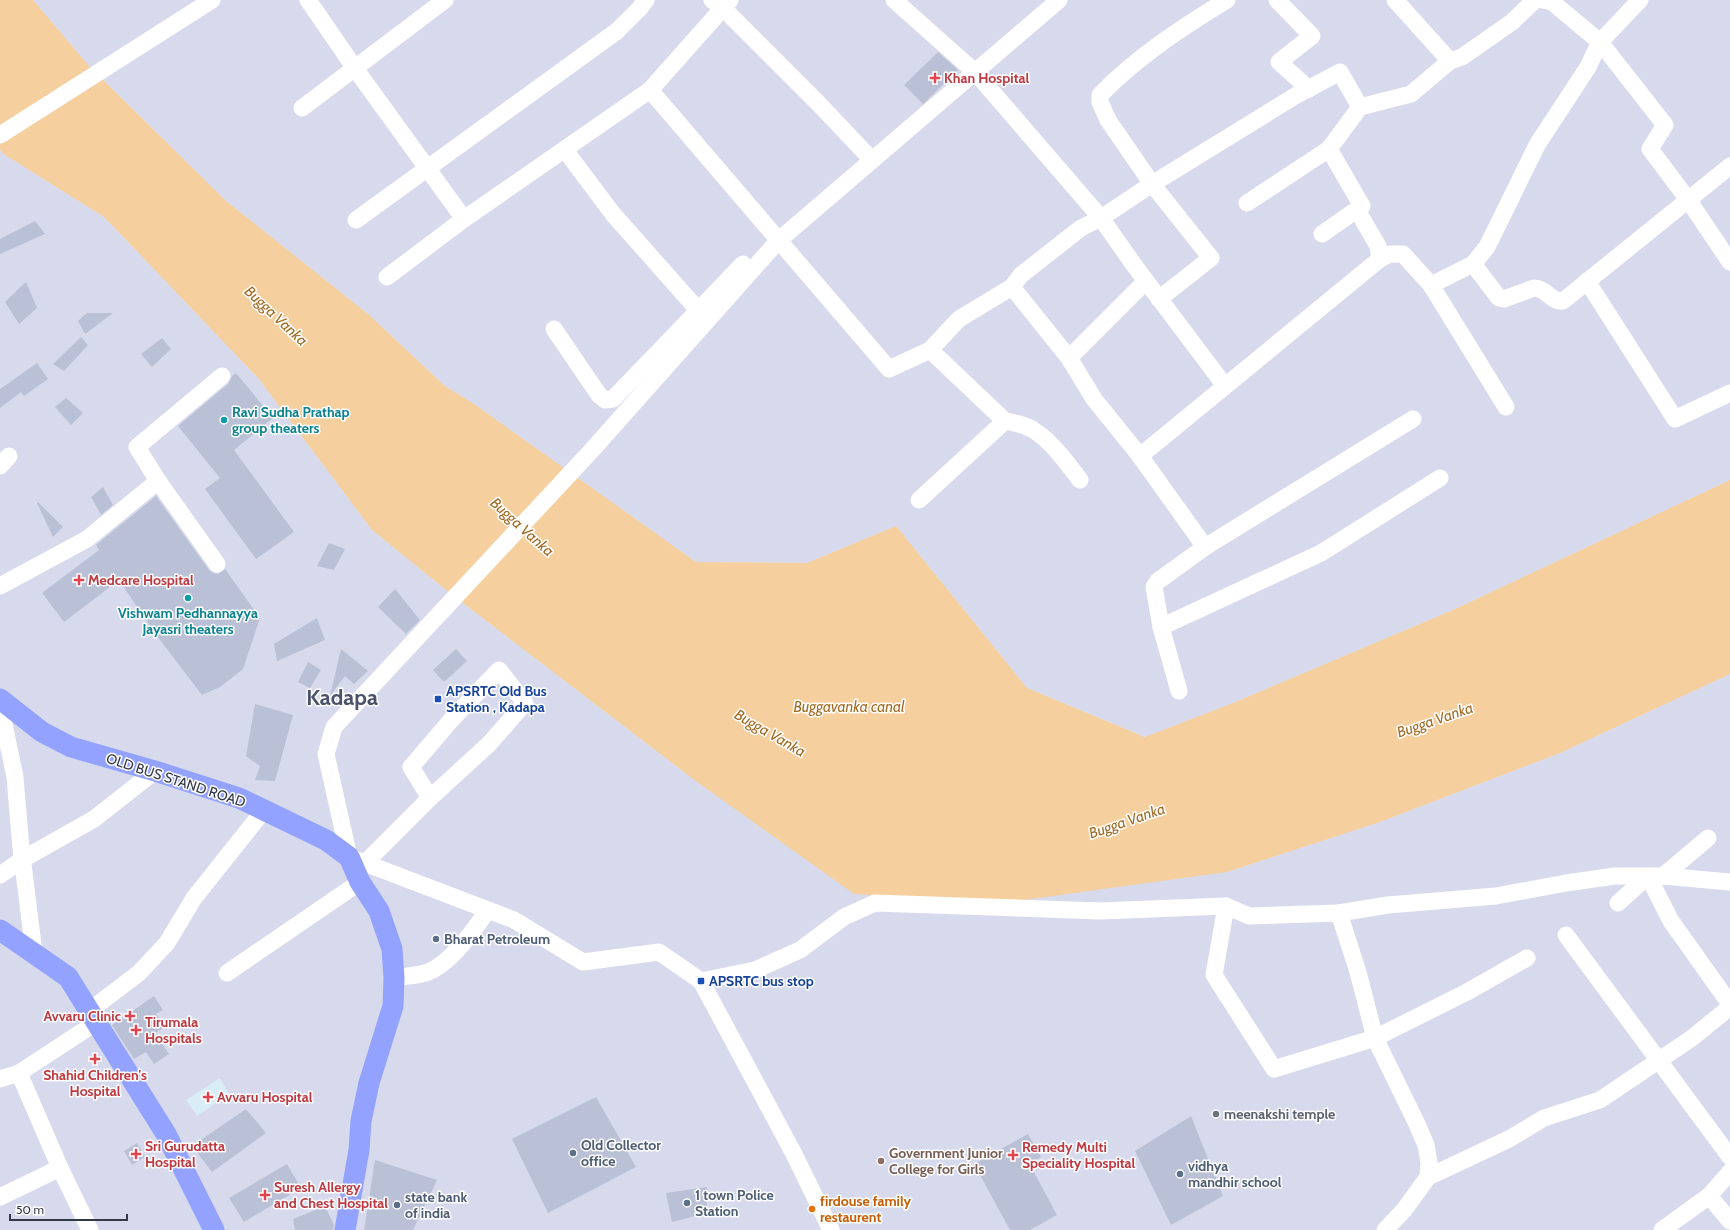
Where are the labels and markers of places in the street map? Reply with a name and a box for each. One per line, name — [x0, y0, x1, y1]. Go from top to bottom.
place label: Khan Hospital — [944, 69, 1029, 87]
marker: Khan Hospital — [929, 72, 941, 84]
place label: Ravi Sudha Prathap group theaters — [232, 403, 350, 437]
marker: Ravi Sudha Prathap group theaters — [219, 415, 229, 425]
place label: Medcare Hospital — [88, 571, 194, 589]
marker: Medcare Hospital — [73, 574, 85, 586]
marker: Vishwam Pedhannayya Jayasri theaters — [183, 593, 193, 603]
place label: Vishwam Pedhannayya Jayasri theaters — [118, 604, 258, 638]
place label: APSRTC Old Bus Station , Kadapa — [446, 682, 547, 716]
marker: APSRTC Old Bus Station , Kadapa — [433, 694, 443, 704]
place label: Bharat Petroleum — [444, 930, 550, 948]
marker: Bharat Petroleum — [431, 934, 441, 944]
place label: APSRTC bus stop — [709, 972, 814, 990]
marker: APSRTC bus stop — [696, 976, 706, 986]
place label: Avvaru Clinic — [43, 1007, 122, 1025]
marker: Avvaru Clinic — [124, 1010, 136, 1022]
place label: Tirumala Hospitals — [145, 1013, 202, 1047]
marker: Tirumala Hospitals — [130, 1024, 142, 1036]
marker: Shahid Children's Hospital — [89, 1053, 101, 1065]
place label: Shahid Children's Hospital — [43, 1066, 147, 1100]
place label: Avvaru Hospital — [217, 1088, 313, 1106]
marker: Avvaru Hospital — [202, 1091, 214, 1103]
place label: meenakshi temple — [1224, 1105, 1335, 1123]
marker: meenakshi temple — [1211, 1109, 1221, 1119]
place label: Old Collector office — [581, 1136, 661, 1170]
place label: Sri Gurudatta Hospital — [145, 1137, 225, 1171]
place label: Remedy Multi Speciality Hospital — [1022, 1138, 1136, 1172]
place label: Government Junior College for Girls — [889, 1144, 1003, 1178]
marker: Sri Gurudatta Hospital — [130, 1148, 142, 1160]
marker: Old Collector office — [568, 1148, 578, 1158]
marker: Remedy Multi Speciality Hospital — [1007, 1149, 1019, 1161]
marker: Government Junior College for Girls — [876, 1156, 886, 1166]
place label: vidhya mandhir school — [1188, 1157, 1282, 1191]
marker: vidhya mandhir school — [1175, 1169, 1185, 1179]
place label: Suresh Allergy and Chest Hospital — [274, 1178, 388, 1212]
place label: 1 town Police Station — [695, 1186, 774, 1220]
place label: state bank of india — [405, 1188, 467, 1222]
marker: Suresh Allergy and Chest Hospital — [259, 1189, 271, 1201]
place label: firdouse family restaurent — [820, 1192, 912, 1226]
marker: 1 town Police Station — [682, 1198, 692, 1208]
marker: state bank of india — [392, 1200, 402, 1210]
marker: firdouse family restaurent — [807, 1204, 817, 1214]

